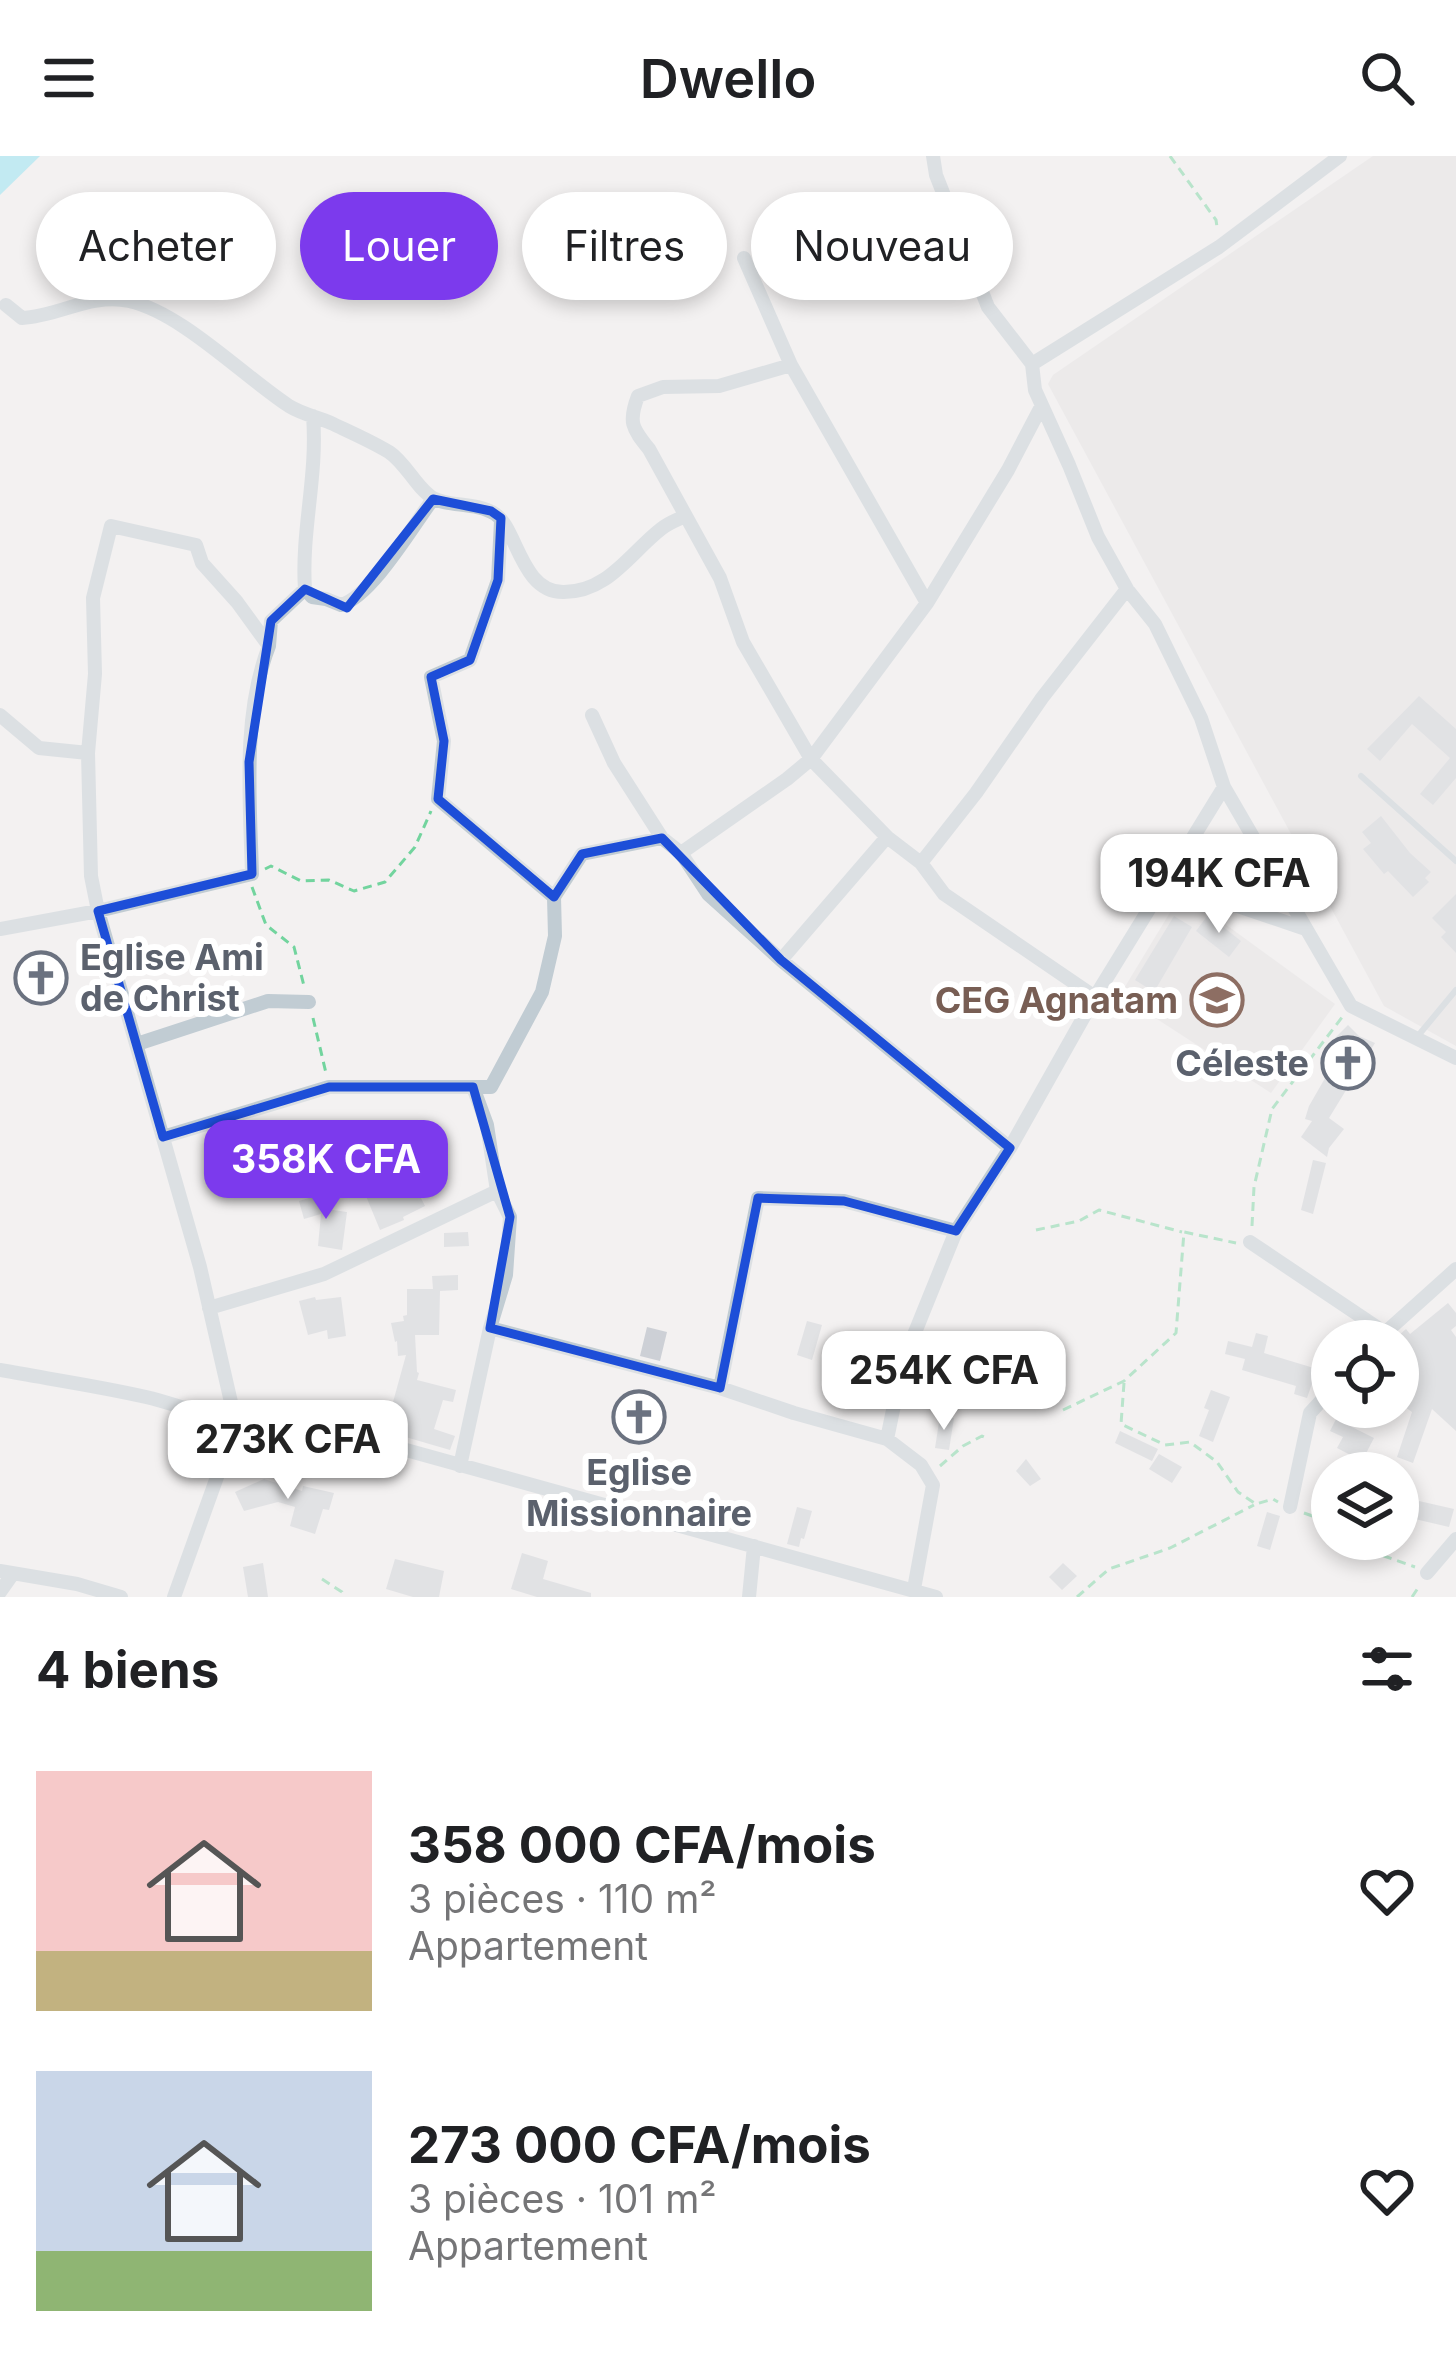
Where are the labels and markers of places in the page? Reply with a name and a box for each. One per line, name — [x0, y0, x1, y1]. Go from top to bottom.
pin: 194K CFA — [1095, 834, 1343, 936]
place label: Eglise Ami de Christ — [80, 935, 264, 1020]
church icon: Eglise Ami de Christ — [13, 950, 69, 1006]
school or university icon: CEG Agnatam — [1189, 972, 1245, 1028]
place label: CEG Agnatam — [935, 978, 1178, 1022]
church icon: Céleste — [1320, 1035, 1376, 1091]
place label: Céleste — [1175, 1041, 1309, 1085]
pin: 358K CFA — [202, 1120, 450, 1222]
pin: 254K CFA — [820, 1331, 1068, 1433]
church icon: Eglise Missionnaire — [611, 1389, 667, 1445]
pin: 273K CFA — [164, 1400, 412, 1502]
place label: Eglise Missionnaire — [526, 1450, 752, 1535]

